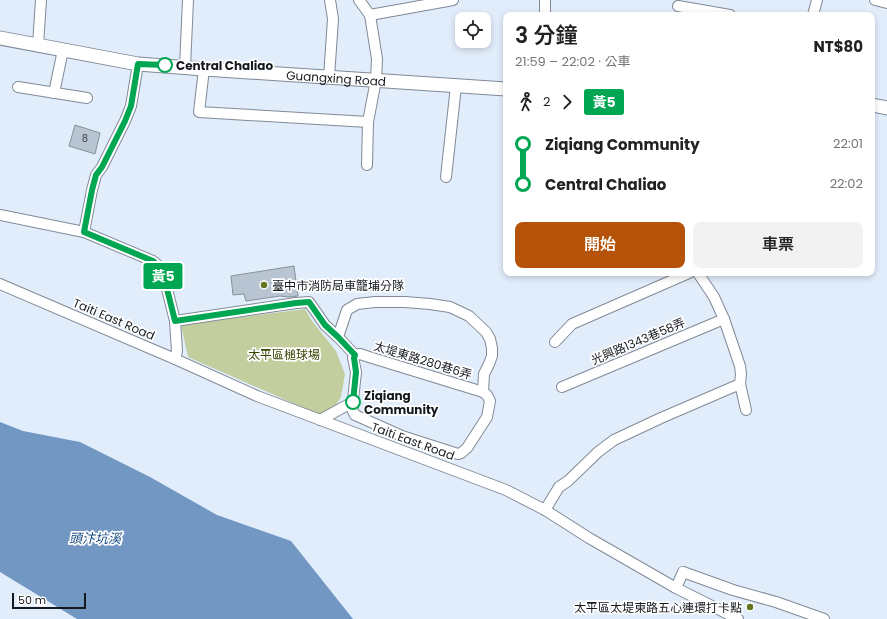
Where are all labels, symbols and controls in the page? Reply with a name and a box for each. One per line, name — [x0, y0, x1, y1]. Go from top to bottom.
map controls — [455, 12, 491, 48]
button: locate — [455, 12, 491, 48]
text: 3 分鐘 — [515, 20, 577, 51]
text: NT$80 — [813, 36, 863, 57]
text: 21:59 – 22:02 · 公車 — [515, 52, 631, 71]
marker: Central Chaliao — [157, 57, 173, 73]
place label: Central Chaliao — [176, 57, 273, 74]
street label: Guangxing Road — [286, 66, 387, 90]
icon: walk — [515, 91, 537, 113]
icon: forward — [556, 91, 578, 113]
text: 2 — [543, 92, 550, 111]
text: 黃5 — [592, 92, 616, 112]
house number: 8 — [82, 131, 88, 146]
text: Ziqiang Community — [545, 134, 700, 155]
text: 22:01 — [833, 134, 863, 153]
text: Central Chaliao — [545, 174, 666, 195]
text: 22:02 — [830, 174, 863, 193]
button: 開始 — [515, 222, 685, 268]
button: 車票 — [693, 222, 863, 268]
line badge: 黃5 — [145, 263, 181, 289]
text: 黃5 — [151, 266, 175, 286]
place label: 臺中市消防局車籠埔分隊 — [272, 277, 404, 294]
marker: 臺中市消防局車籠埔分隊 — [259, 280, 269, 290]
street label: Taiti East Road — [70, 294, 158, 344]
street label: 光興路1343巷58弄 — [588, 314, 688, 368]
street label: 太堤東路280巷6弄 — [372, 337, 474, 383]
park label: 太平區槌球場 — [248, 346, 320, 363]
place label: Ziqiang Community — [364, 387, 439, 418]
marker: Ziqiang Community — [345, 394, 361, 410]
street label: Taiti East Road — [369, 418, 457, 464]
water label: 頭汴坑溪 — [69, 529, 123, 548]
scale bar — [12, 591, 86, 610]
text: 50 m — [18, 592, 46, 608]
place label: 太平區太堤東路五心連環打卡點 — [574, 599, 742, 616]
marker: 太平區太堤東路五心連環打卡點 — [745, 602, 755, 612]

